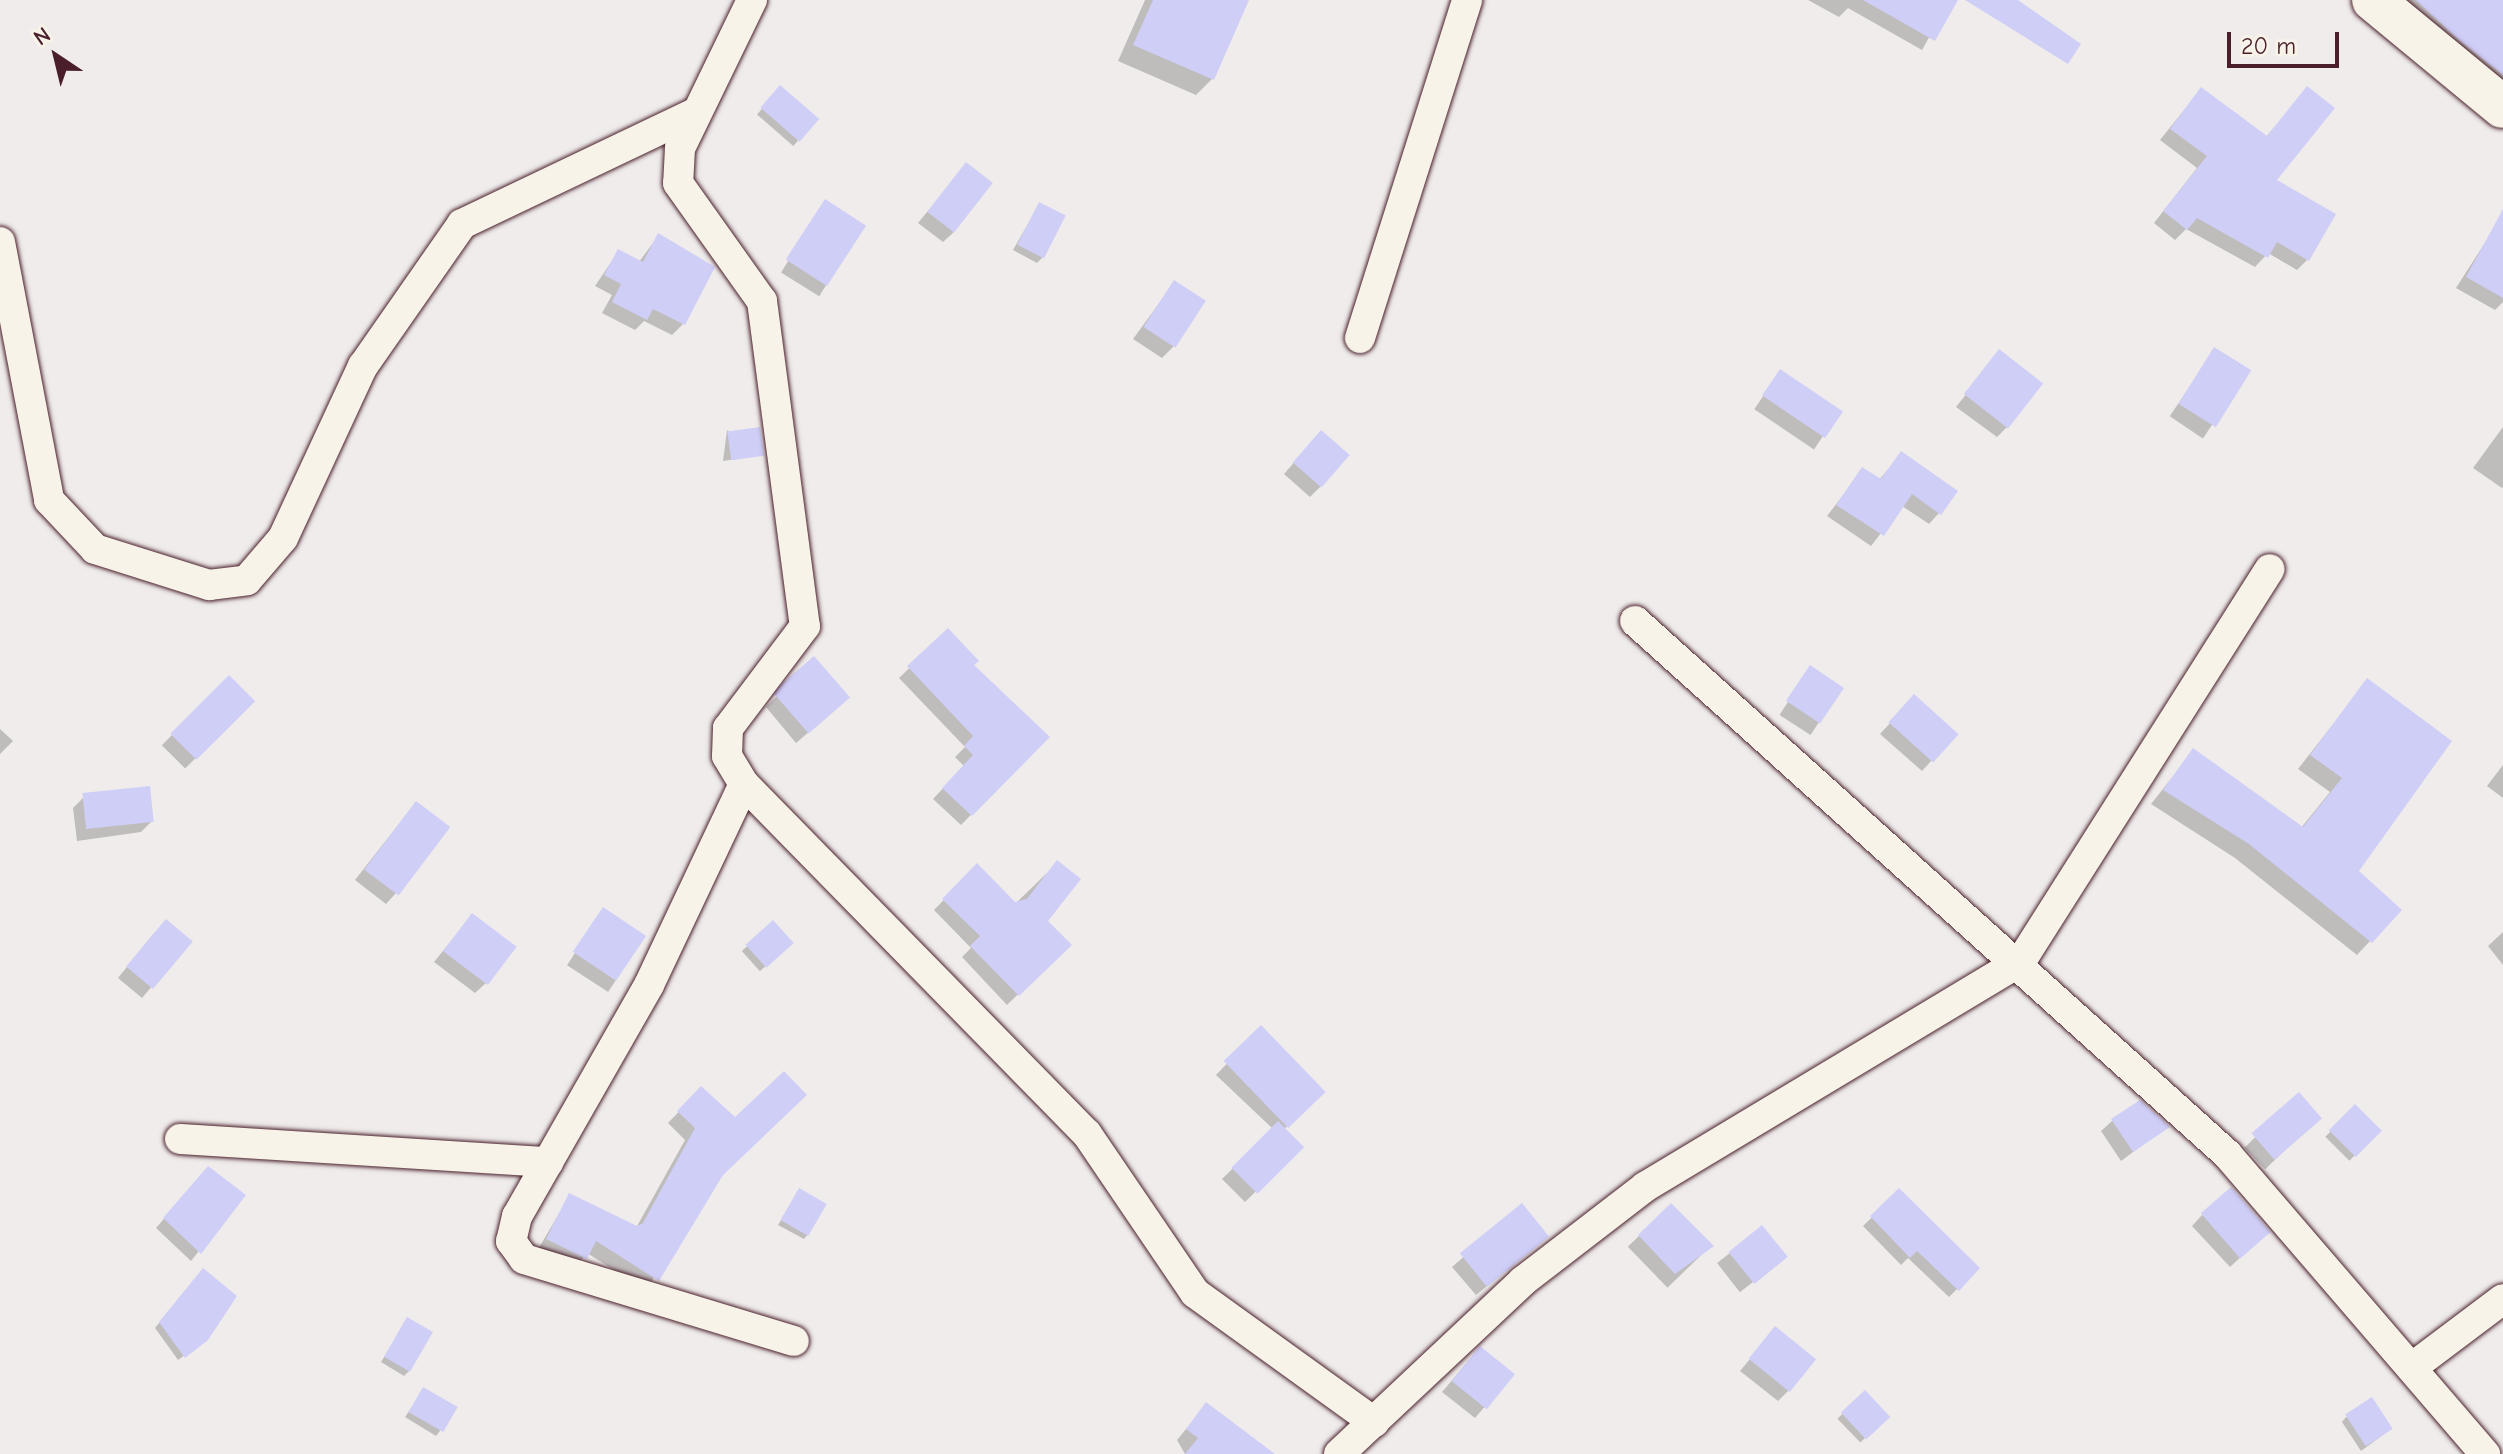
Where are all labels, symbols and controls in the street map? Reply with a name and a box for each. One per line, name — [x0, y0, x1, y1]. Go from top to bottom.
north arrow — [16, 16, 96, 96]
scale bar — [2231, 16, 2343, 66]
text: N — [29, 22, 56, 51]
text: 20 m — [2241, 32, 2296, 60]

